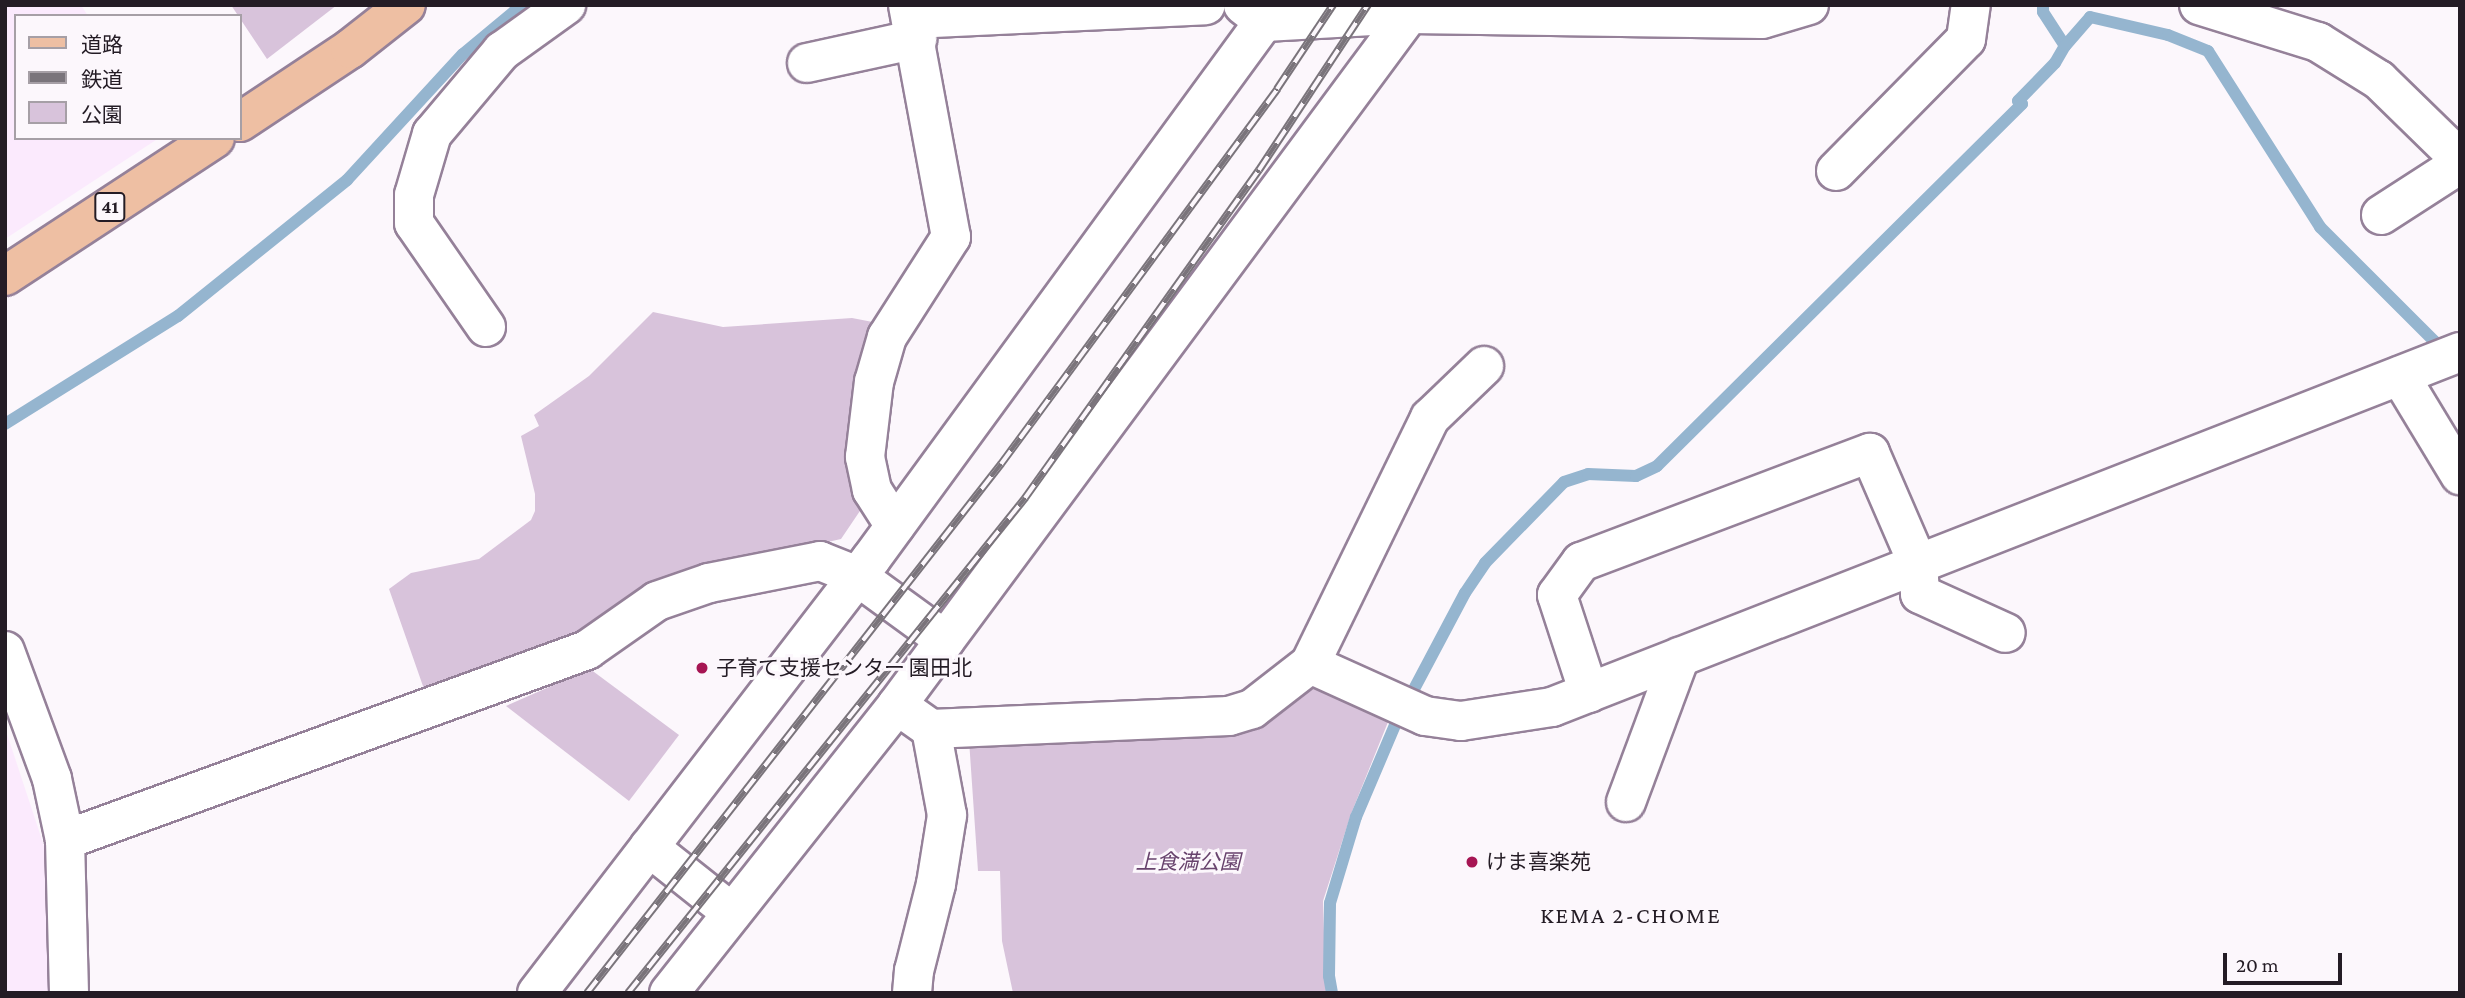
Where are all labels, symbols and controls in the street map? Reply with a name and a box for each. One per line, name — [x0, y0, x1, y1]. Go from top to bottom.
legend — [14, 14, 242, 140]
text: 道路 — [81, 33, 123, 57]
text: 鉄道 — [81, 68, 123, 92]
text: 公園 — [81, 103, 123, 127]
road number: 41 — [94, 192, 126, 223]
place label: 子育て支援センター 園田北 — [716, 655, 972, 681]
marker: 子育て支援センター 園田北 — [694, 660, 710, 676]
park label: 上食満公園 — [1136, 849, 1240, 875]
place label: けま喜楽苑 — [1486, 849, 1591, 875]
marker: けま喜楽苑 — [1464, 854, 1480, 870]
district label: KEMA 2-CHOME — [1542, 901, 1720, 929]
scale bar — [2227, 939, 2346, 983]
text: 20 m — [2236, 953, 2279, 977]

